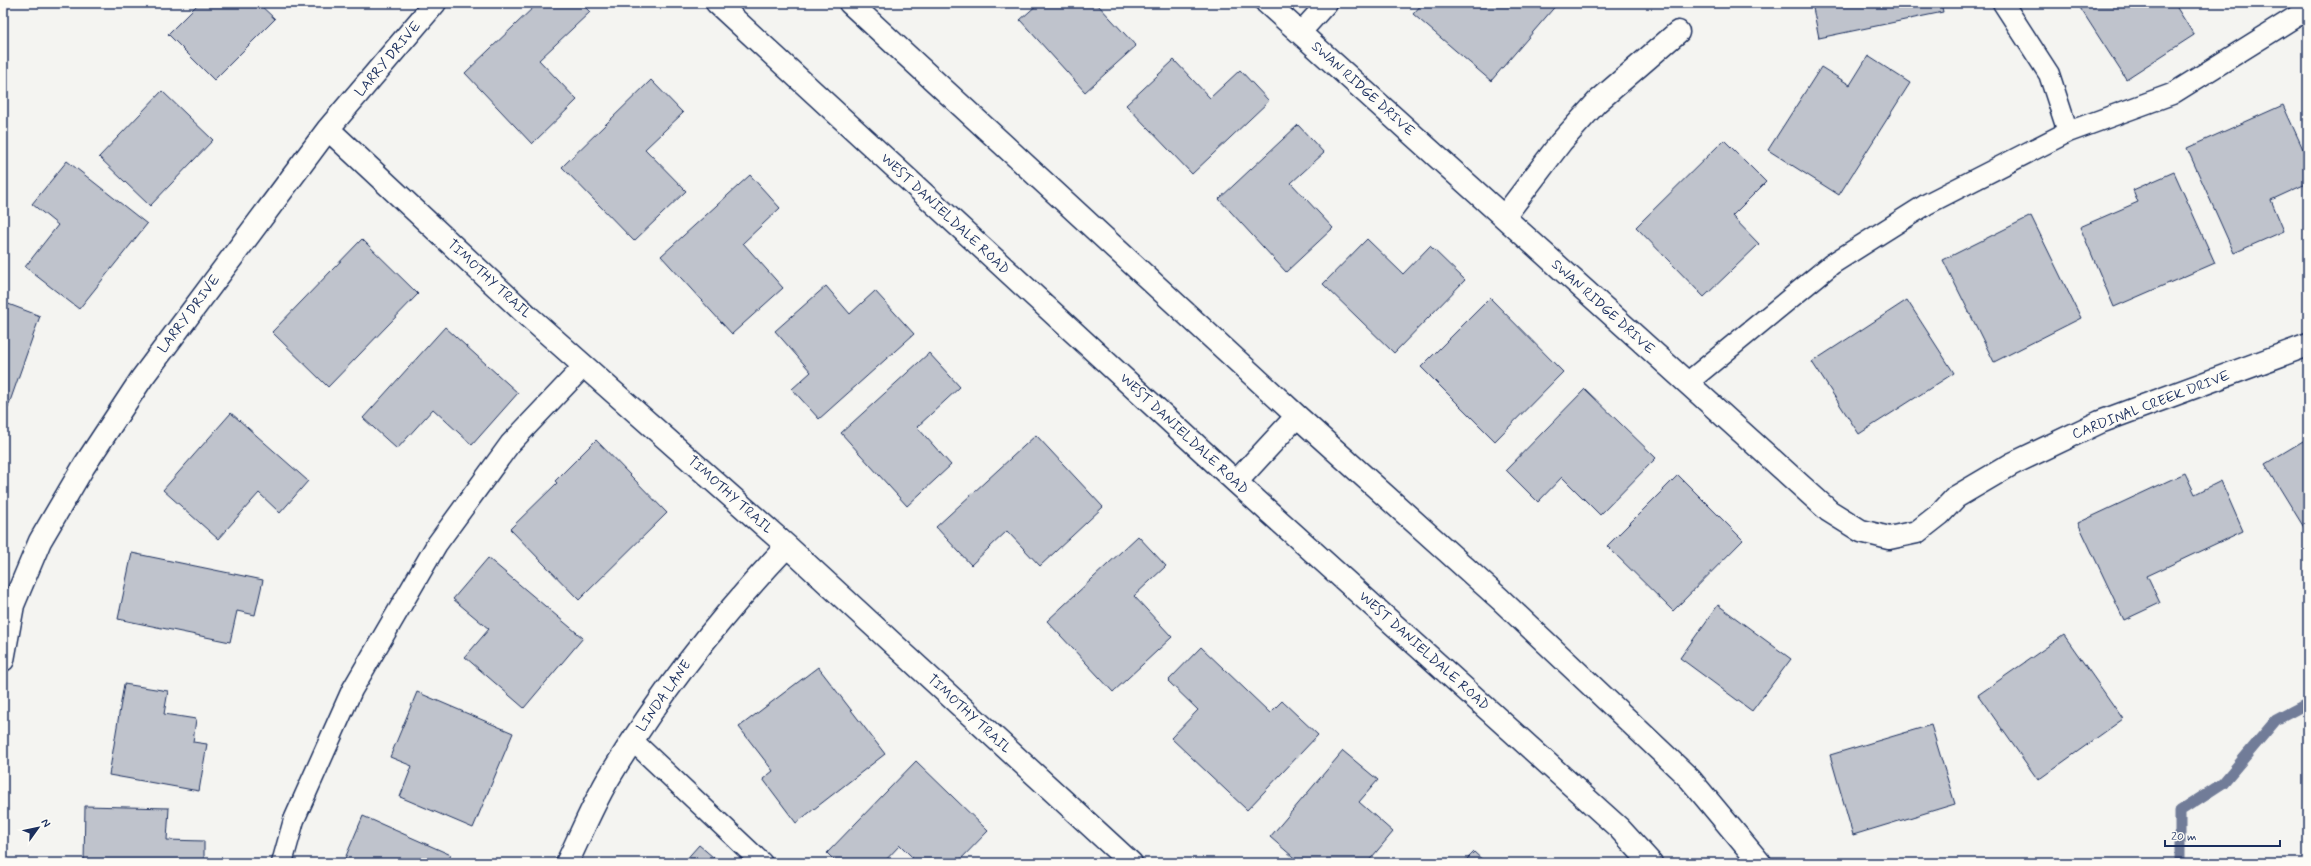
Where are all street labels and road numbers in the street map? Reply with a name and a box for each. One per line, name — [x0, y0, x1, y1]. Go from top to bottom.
street label: LARRY DRIVE — [351, 17, 425, 100]
street label: SWAN RIDGE DRIVE — [1307, 38, 1419, 140]
street label: WEST DANIELDALE ROAD — [877, 150, 1013, 278]
street label: TIMOTHY TRAIL — [443, 235, 535, 323]
street label: SWAN RIDGE DRIVE — [1547, 256, 1659, 358]
street label: LARRY DRIVE — [154, 271, 224, 357]
street label: CARDINAL CREEK DRIVE — [2070, 367, 2232, 443]
street label: WEST DANIELDALE ROAD — [1116, 370, 1252, 498]
street label: TIMOTHY TRAIL — [684, 452, 776, 538]
street label: WEST DANIELDALE ROAD — [1355, 587, 1493, 715]
street label: LINDA LANE — [633, 657, 695, 735]
street label: TIMOTHY TRAIL — [923, 670, 1015, 758]

